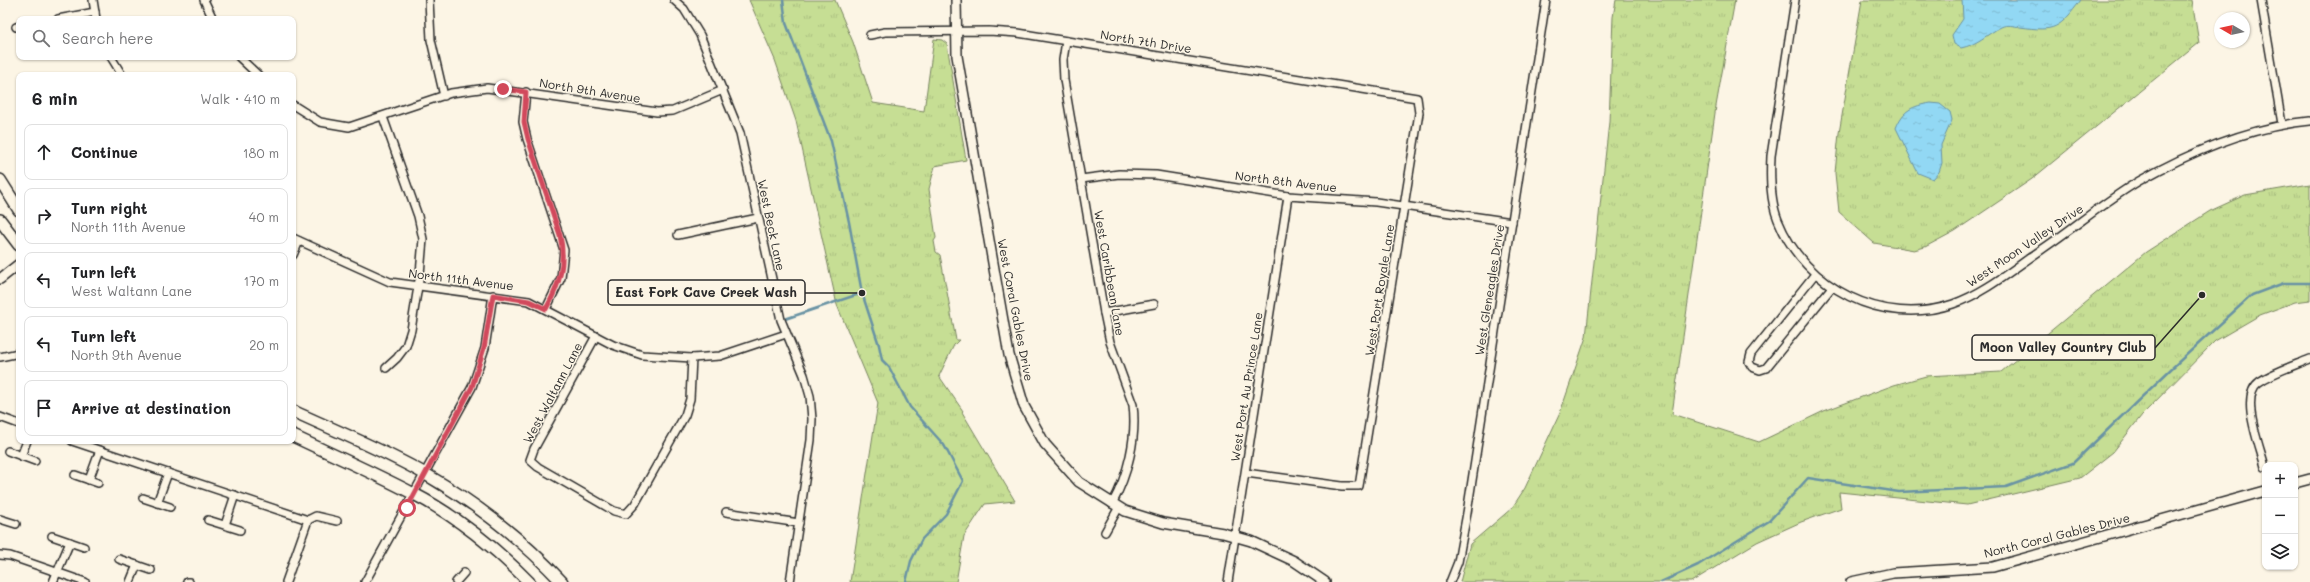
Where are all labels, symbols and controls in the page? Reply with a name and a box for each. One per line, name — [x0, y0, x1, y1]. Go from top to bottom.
north arrow — [2214, 12, 2250, 48]
search box — [16, 16, 296, 60]
street label: North 7th Drive — [1099, 26, 1193, 56]
icon: search — [30, 27, 52, 49]
text: Search here — [62, 28, 153, 48]
street label: North 9th Avenue — [538, 74, 642, 106]
route end — [494, 80, 512, 98]
text: 6 min — [32, 87, 77, 109]
text: Walk · 410 m — [200, 90, 280, 107]
icon: ahead — [33, 141, 55, 163]
text: Continue — [71, 142, 138, 162]
text: 180 m — [243, 144, 279, 161]
street label: North 8th Avenue — [1234, 167, 1338, 195]
street label: West Beck Lane — [754, 178, 789, 272]
text: Turn right — [71, 198, 148, 218]
street label: West Moon Valley Drive — [1963, 200, 2086, 290]
icon: right — [33, 205, 55, 227]
text: 40 m — [249, 208, 279, 225]
street label: West Caribbean Lane — [1091, 209, 1129, 337]
text: North 11th Avenue — [71, 218, 186, 235]
street label: West Port Royale Lane — [1361, 223, 1397, 357]
street label: West Gleneagles Drive — [1471, 223, 1507, 357]
street label: West Coral Gables Drive — [994, 237, 1038, 382]
text: Turn left — [71, 262, 136, 282]
street label: North 11th Avenue — [408, 265, 515, 293]
icon: left — [33, 269, 55, 291]
text: 170 m — [243, 272, 279, 289]
callout: East Fork Cave Creek Wash — [608, 280, 805, 305]
text: West Waltann Lane — [71, 282, 192, 299]
text: East Fork Cave Creek Wash — [615, 283, 797, 300]
street label: West Port Au Prince Lane — [1226, 311, 1266, 463]
text: Turn left — [71, 326, 136, 346]
icon: left — [33, 333, 55, 355]
callout: Moon Valley Country Club — [1972, 335, 2155, 360]
text: 20 m — [249, 336, 279, 353]
text: Moon Valley Country Club — [1979, 338, 2147, 356]
street label: West Waltann Lane — [519, 339, 585, 446]
text: North 9th Avenue — [71, 346, 182, 363]
icon: arrive — [33, 397, 55, 419]
text: Arrive at destination — [71, 398, 231, 418]
map controls — [2262, 462, 2298, 570]
button: + — [2262, 462, 2298, 498]
button: − — [2262, 498, 2298, 534]
route start — [398, 499, 416, 517]
street label: North Coral Gables Drive — [1982, 509, 2131, 561]
button: layers — [2262, 534, 2298, 570]

